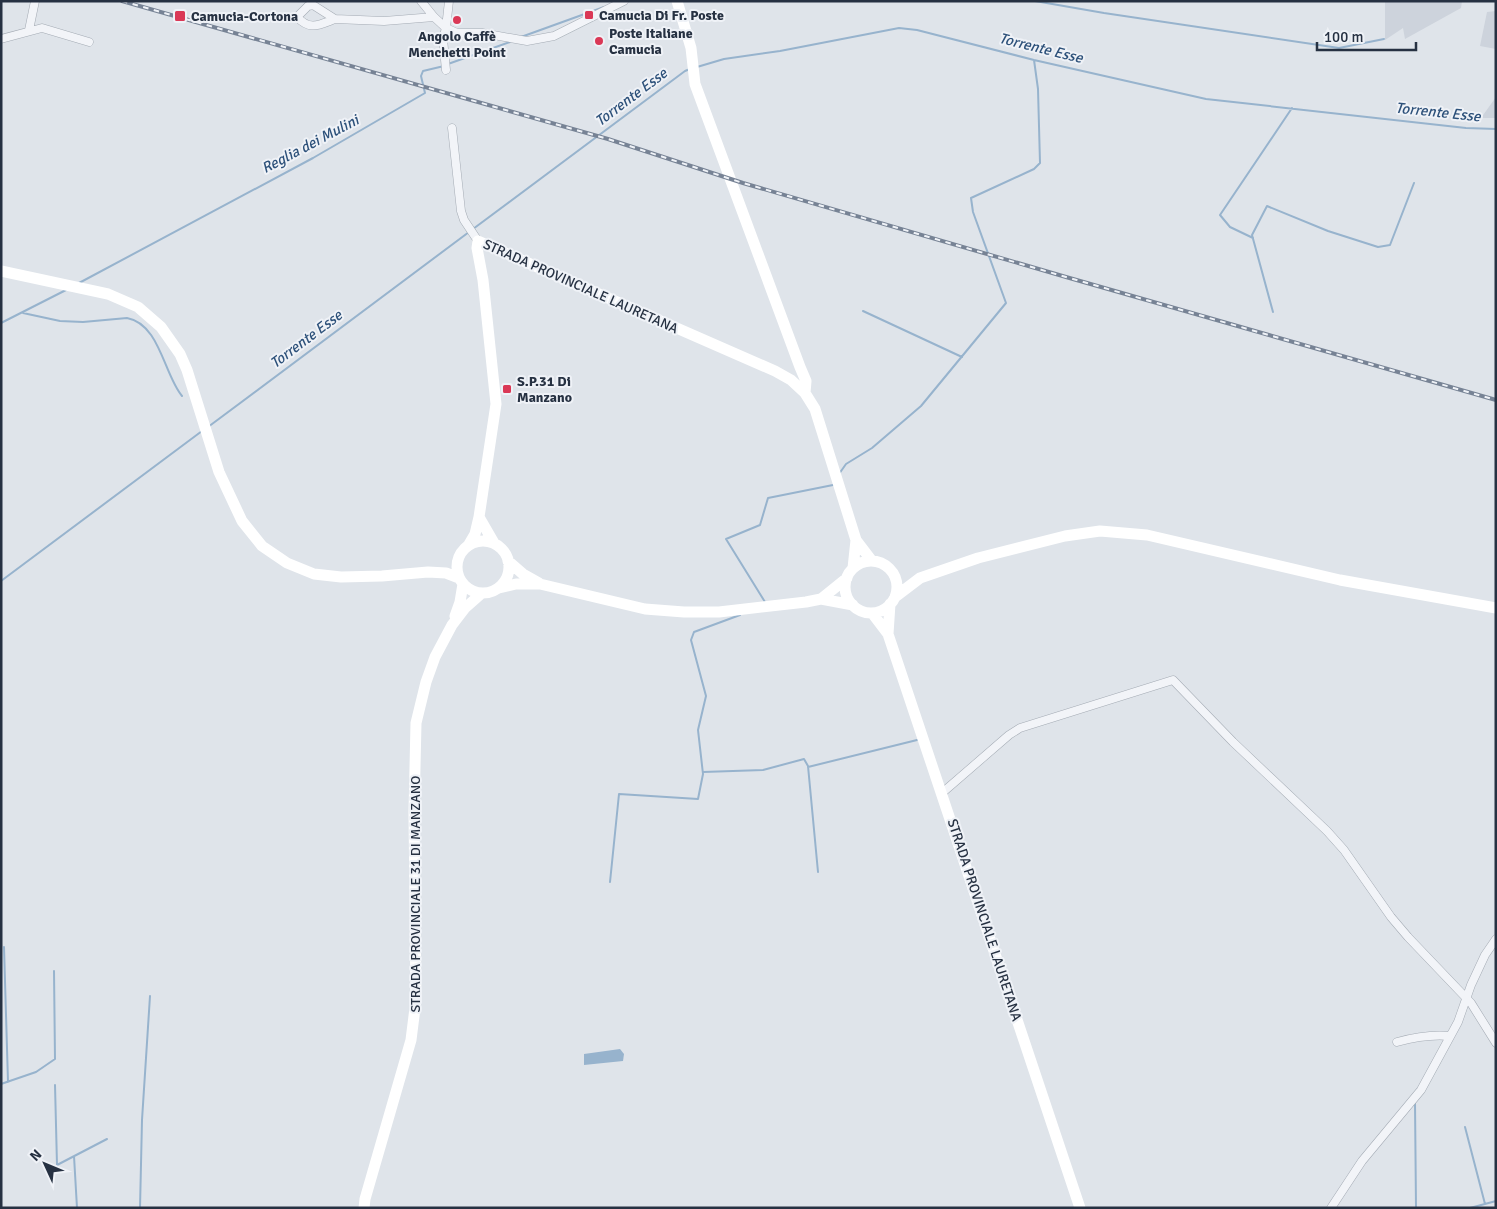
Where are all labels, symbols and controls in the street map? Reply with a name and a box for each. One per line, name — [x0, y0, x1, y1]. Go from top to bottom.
place label: Camucia Di Fr. Poste — [599, 7, 724, 24]
place label: Camucia-Cortona — [191, 8, 298, 25]
marker: Camucia-Cortona — [173, 9, 187, 23]
marker: Camucia Di Fr. Poste — [583, 9, 595, 21]
marker: Angolo Caffè Menchetti Point — [451, 14, 463, 26]
scale bar — [1317, 20, 1416, 52]
place label: Poste Italiane Camucia — [609, 25, 693, 58]
place label: Angolo Caffè Menchetti Point — [408, 28, 507, 61]
text: 100 m — [1324, 28, 1364, 46]
water label: Torrente Esse — [997, 29, 1086, 67]
marker: Poste Italiane Camucia — [593, 35, 605, 47]
water label: Torrente Esse — [591, 63, 672, 130]
water label: Torrente Esse — [1395, 99, 1483, 126]
water label: Reglia dei Mulini — [258, 110, 363, 177]
street label: STRADA PROVINCIALE LAURETANA — [481, 236, 681, 337]
water label: Torrente Esse — [266, 305, 347, 372]
place label: S.P.31 Di Manzano — [517, 373, 572, 406]
marker: S.P.31 Di Manzano — [501, 383, 513, 395]
street label: STRADA PROVINCIALE 31 DI MANZANO — [407, 776, 424, 1012]
street label: STRADA PROVINCIALE LAURETANA — [944, 817, 1025, 1024]
north arrow — [20, 1139, 70, 1189]
text: N — [27, 1146, 46, 1165]

